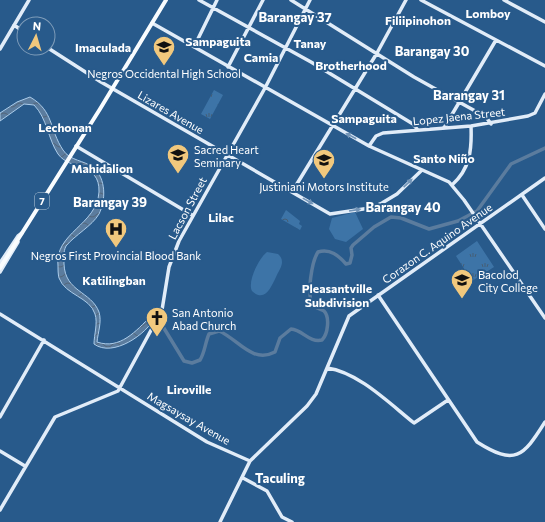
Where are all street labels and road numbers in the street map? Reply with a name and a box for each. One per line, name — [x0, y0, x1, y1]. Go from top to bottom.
street label: Lizares Avenue — [136, 88, 207, 136]
street label: Lopez Jaena Street — [412, 105, 506, 128]
street label: Lacson Street — [165, 174, 209, 241]
road number: 7 — [35, 193, 49, 209]
street label: Corazon C. Aquino Avenue — [380, 200, 495, 286]
street label: Magsaysay Avenue — [145, 389, 233, 447]

